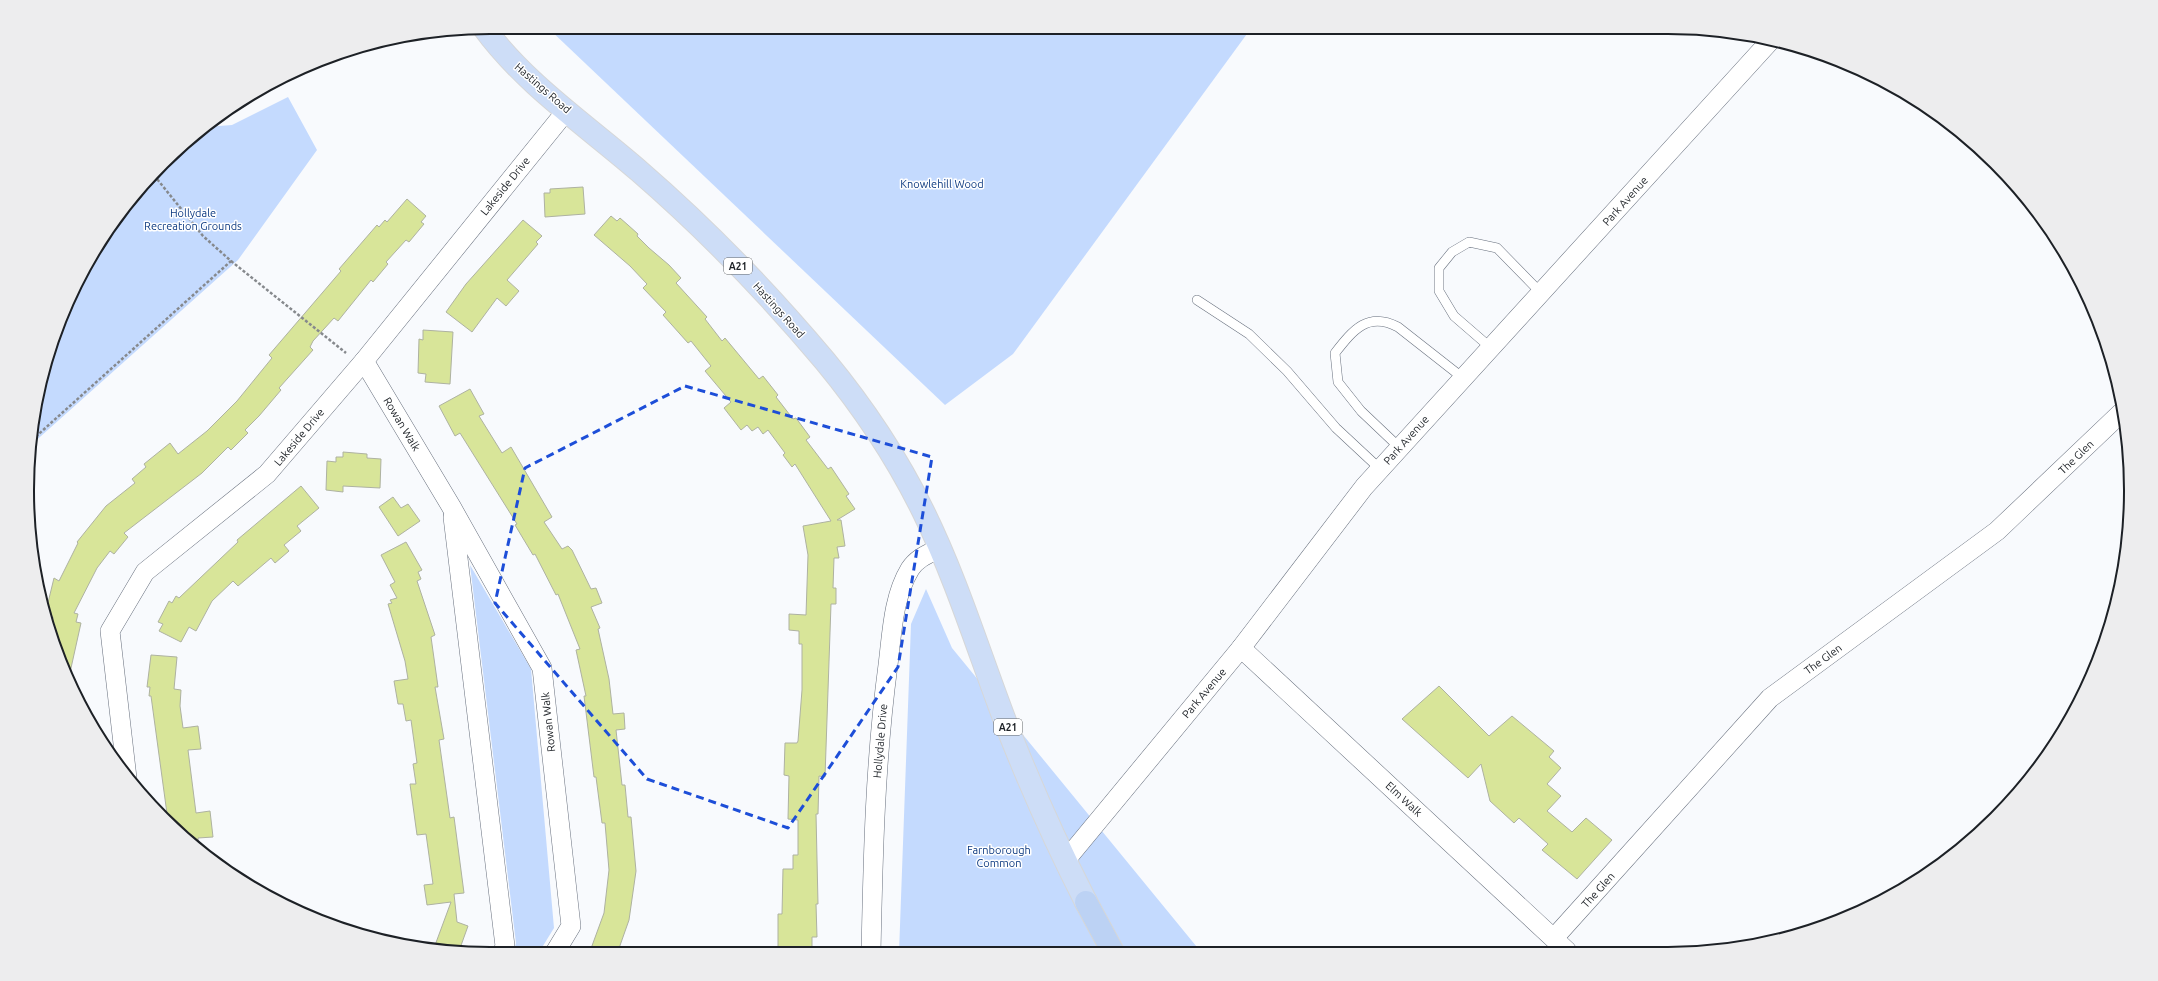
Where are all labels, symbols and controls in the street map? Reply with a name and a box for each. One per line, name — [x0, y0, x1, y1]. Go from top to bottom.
street label: Hastings Road — [513, 60, 573, 116]
street label: Lakeside Drive — [478, 155, 532, 217]
street label: Park Avenue — [1600, 174, 1650, 228]
park label: Knowlehill Wood — [900, 178, 984, 190]
park label: Hollydale Recreation Grounds — [144, 207, 242, 232]
road number: A21 — [724, 258, 752, 274]
street label: Hastings Road — [751, 280, 807, 340]
street label: Rowan Walk — [381, 395, 423, 453]
street label: Lakeside Drive — [272, 406, 326, 468]
street label: Park Avenue — [1381, 413, 1431, 467]
street label: The Glen — [2056, 438, 2096, 476]
street label: The Glen — [1802, 641, 1844, 677]
street label: Park Avenue — [1180, 666, 1228, 720]
street label: Rowan Walk — [539, 691, 557, 753]
street label: Hollydale Drive — [871, 703, 889, 779]
road number: A21 — [994, 719, 1022, 735]
street label: Elm Walk — [1383, 779, 1425, 819]
park label: Farnborough Common — [967, 844, 1031, 869]
street label: The Glen — [1579, 870, 1617, 910]

